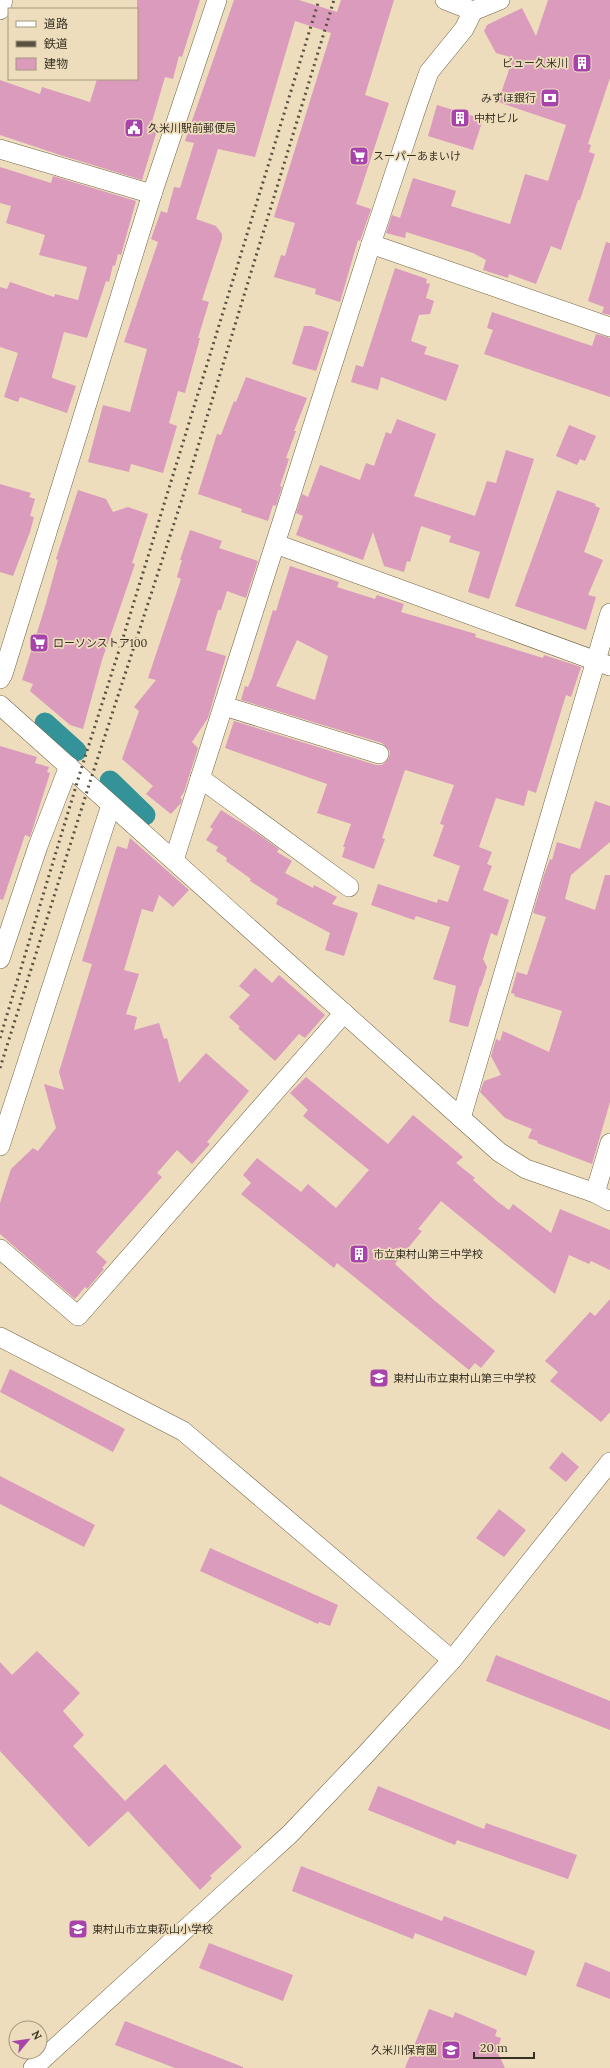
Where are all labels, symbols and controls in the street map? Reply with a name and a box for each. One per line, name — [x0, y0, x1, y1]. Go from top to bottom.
legend — [8, 8, 138, 80]
text: 道路 — [44, 16, 68, 31]
text: 鉄道 — [44, 36, 68, 51]
building icon: ビュー久米川 — [571, 52, 593, 74]
text: 建物 — [44, 56, 68, 71]
place label: ビュー久米川 — [502, 56, 568, 70]
bank icon: みずほ銀行 — [539, 87, 561, 109]
place label: みずほ銀行 — [481, 91, 536, 105]
building icon: 中村ビル — [449, 107, 471, 129]
place label: 中村ビル — [474, 111, 518, 125]
public building icon: 久米川駅前郵便局 — [123, 117, 145, 139]
place label: 久米川駅前郵便局 — [148, 121, 236, 135]
supermarket icon: スーパーあまいけ — [348, 145, 370, 167]
place label: スーパーあまいけ — [373, 149, 461, 163]
supermarket icon: ローソンストア100 — [28, 632, 50, 654]
place label: ローソンストア100 — [53, 636, 148, 650]
building icon: 市立東村山第三中学校 — [348, 1243, 370, 1265]
place label: 市立東村山第三中学校 — [373, 1247, 483, 1261]
school or university icon: 東村山市立東村山第三中学校 — [368, 1367, 390, 1389]
place label: 東村山市立東村山第三中学校 — [393, 1371, 536, 1385]
school or university icon: 東村山市立東萩山小学校 — [67, 1918, 89, 1940]
place label: 東村山市立東萩山小学校 — [92, 1922, 213, 1936]
north arrow — [8, 2020, 48, 2060]
text: N — [29, 2028, 45, 2043]
scale bar — [474, 2034, 534, 2060]
school or university icon: 久米川保育園 — [440, 2039, 462, 2061]
text: 20 m — [480, 2040, 508, 2055]
place label: 久米川保育園 — [371, 2043, 437, 2057]

